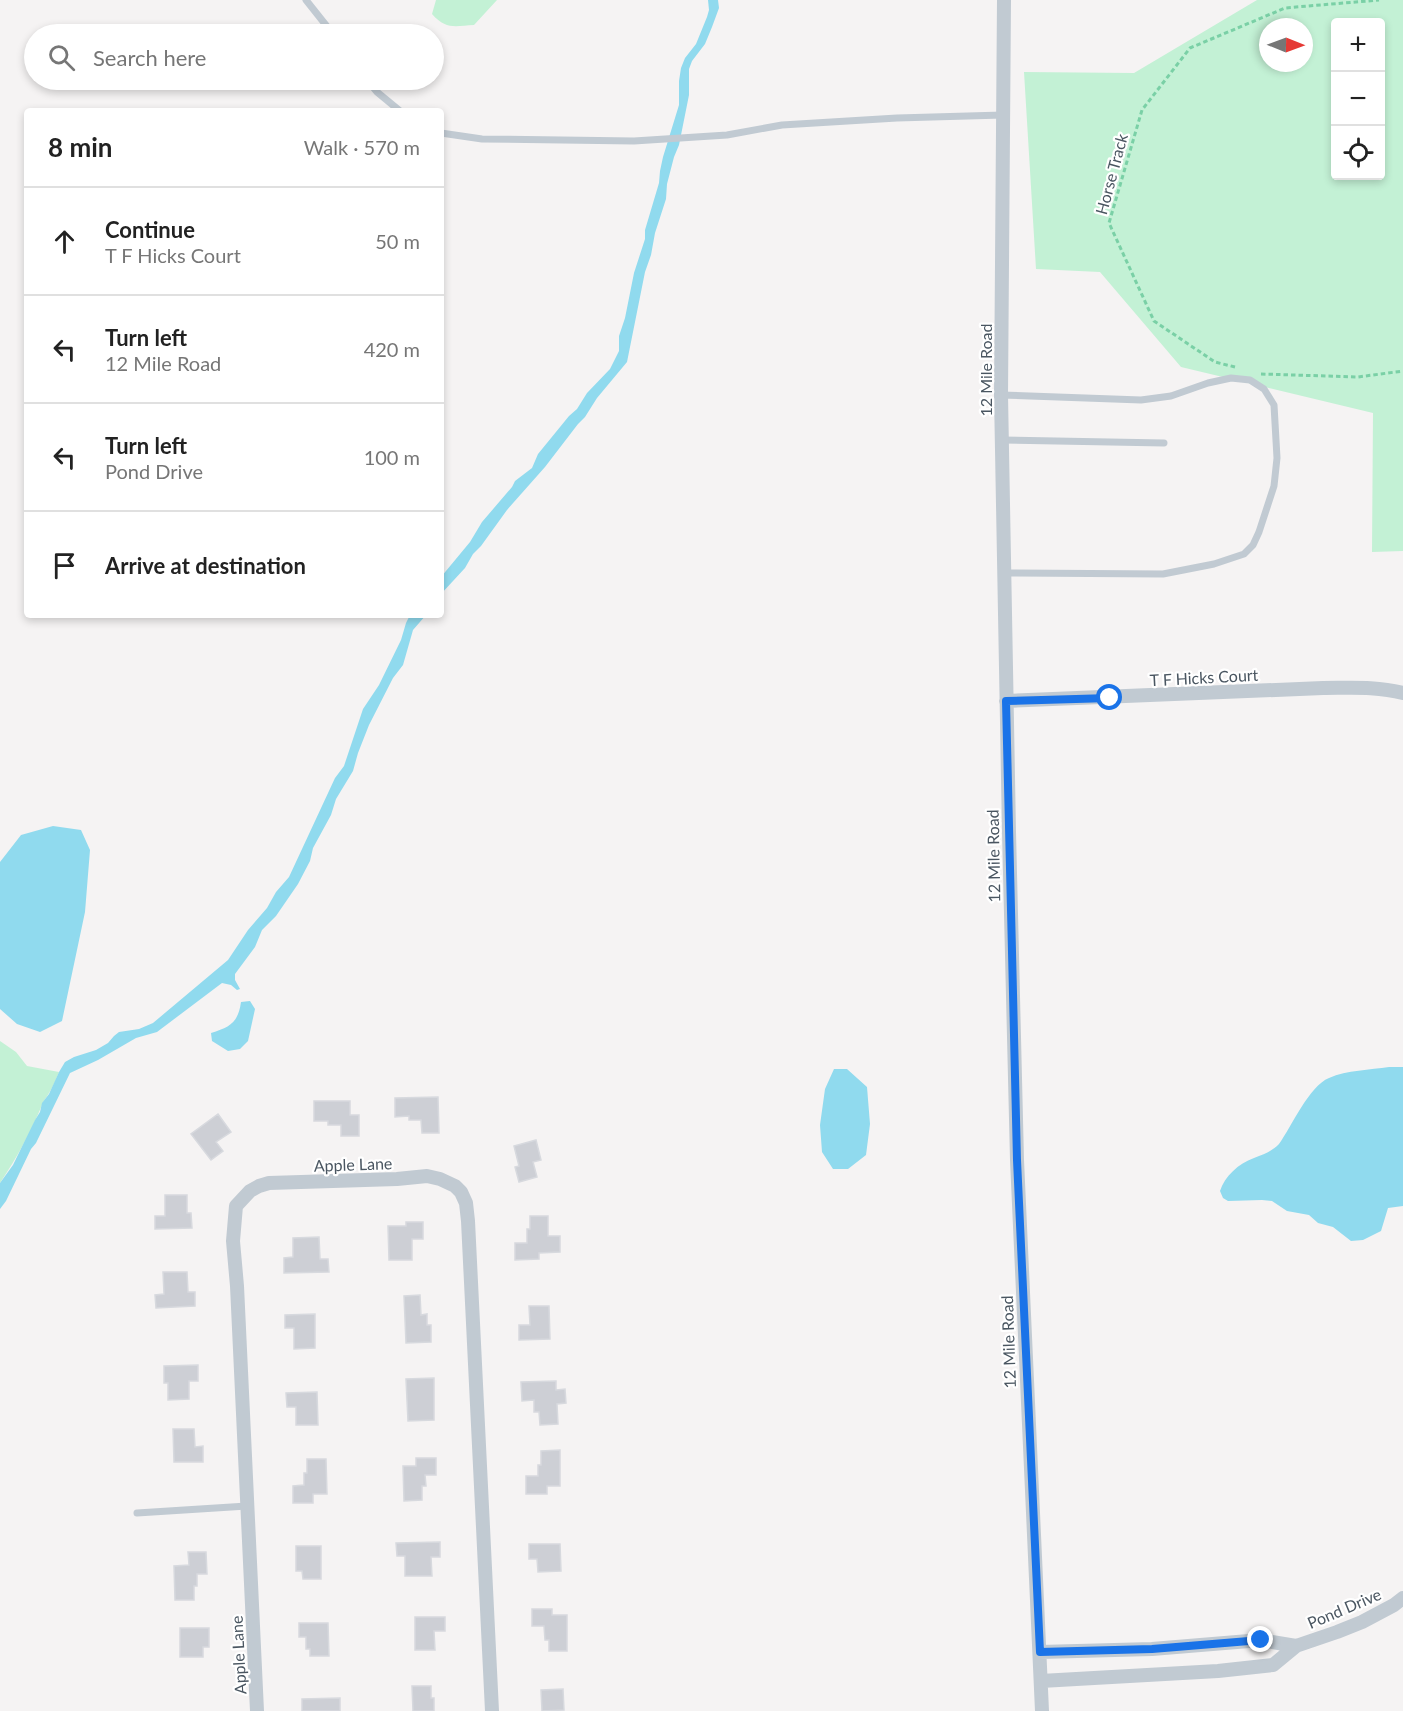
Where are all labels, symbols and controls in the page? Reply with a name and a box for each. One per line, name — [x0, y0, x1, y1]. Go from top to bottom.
north arrow — [1259, 18, 1313, 72]
map controls — [1331, 18, 1385, 180]
button: + — [1331, 18, 1385, 72]
search box — [24, 24, 444, 90]
icon: search — [45, 41, 78, 74]
text: Search here — [93, 44, 206, 71]
button: − — [1331, 72, 1385, 126]
button: locate — [1331, 126, 1385, 180]
text: 8 min — [48, 131, 112, 163]
street label: Horse Track — [1091, 131, 1131, 217]
text: Walk · 570 m — [304, 135, 420, 159]
text: Continue — [105, 216, 195, 243]
icon: ahead — [48, 225, 81, 258]
text: 50 m — [375, 229, 420, 253]
text: T F Hicks Court — [105, 243, 241, 267]
street label: 12 Mile Road — [976, 323, 995, 417]
text: Turn left — [105, 324, 187, 351]
icon: left — [48, 333, 81, 366]
text: 420 m — [364, 337, 420, 361]
text: 12 Mile Road — [105, 351, 221, 375]
text: Turn left — [105, 432, 187, 459]
icon: left — [48, 441, 81, 474]
text: 100 m — [364, 445, 420, 469]
text: Pond Drive — [105, 459, 203, 483]
icon: arrive — [48, 549, 81, 582]
text: Arrive at destination — [105, 552, 306, 579]
street label: T F Hicks Court — [1149, 665, 1259, 689]
route start — [1096, 684, 1122, 710]
street label: 12 Mile Road — [983, 809, 1003, 903]
street label: Apple Lane — [313, 1153, 393, 1175]
street label: 12 Mile Road — [997, 1295, 1019, 1389]
street label: Pond Drive — [1304, 1584, 1384, 1632]
street label: Apple Lane — [226, 1615, 250, 1695]
route end — [1247, 1626, 1273, 1652]

